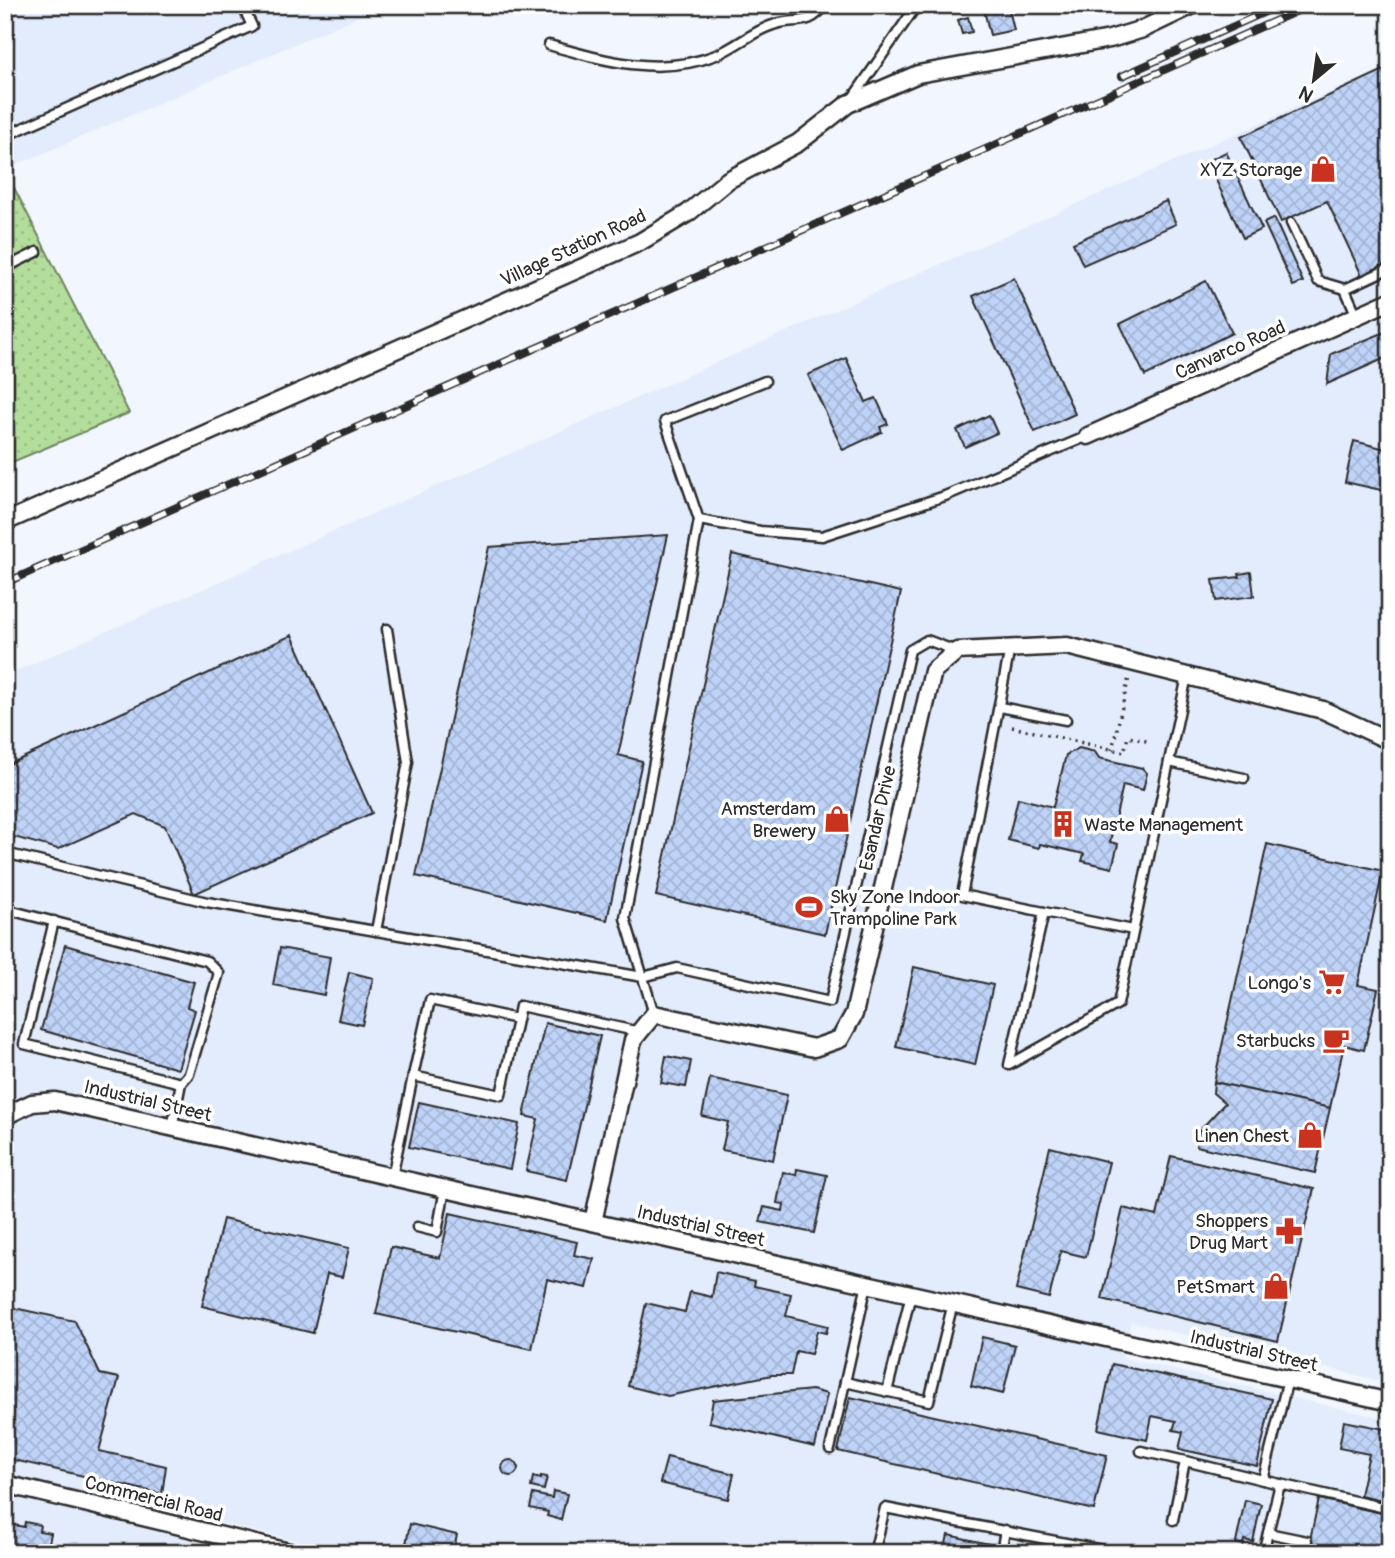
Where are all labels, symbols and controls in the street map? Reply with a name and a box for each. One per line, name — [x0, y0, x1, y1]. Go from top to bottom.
north arrow — [1280, 46, 1350, 116]
text: N — [1295, 80, 1318, 108]
shop icon: XYZ Storage — [1308, 154, 1338, 184]
place label: XYZ Storage — [1200, 158, 1303, 182]
street label: Village Station Road — [497, 204, 650, 292]
street label: Canvarco Road — [1172, 315, 1289, 385]
street label: Esandar Drive — [854, 763, 902, 873]
place label: Amsterdam Brewery — [721, 797, 816, 843]
shop icon: Amsterdam Brewery — [822, 804, 852, 834]
building icon: Waste Management — [1048, 809, 1078, 839]
place label: Waste Management — [1084, 813, 1243, 837]
place label: Sky Zone Indoor Trampoline Park — [830, 885, 960, 931]
sports icon: Sky Zone Indoor Trampoline Park — [794, 892, 824, 922]
supermarket icon: Longo's — [1317, 967, 1347, 997]
place label: Longo's — [1248, 971, 1312, 995]
cafe icon: Starbucks — [1321, 1025, 1351, 1055]
place label: Starbucks — [1236, 1029, 1316, 1053]
street label: Industrial Street — [82, 1075, 214, 1127]
shop icon: Linen Chest — [1295, 1120, 1325, 1150]
place label: Linen Chest — [1194, 1124, 1289, 1148]
street label: Industrial Street — [635, 1200, 767, 1252]
place label: Shoppers Drug Mart — [1189, 1209, 1268, 1255]
pharmacy icon: Shoppers Drug Mart — [1274, 1216, 1304, 1246]
shop icon: PetSmart — [1261, 1271, 1291, 1301]
place label: PetSmart — [1176, 1275, 1255, 1299]
street label: Industrial Street — [1188, 1325, 1320, 1377]
street label: Commercial Road — [82, 1470, 225, 1528]

